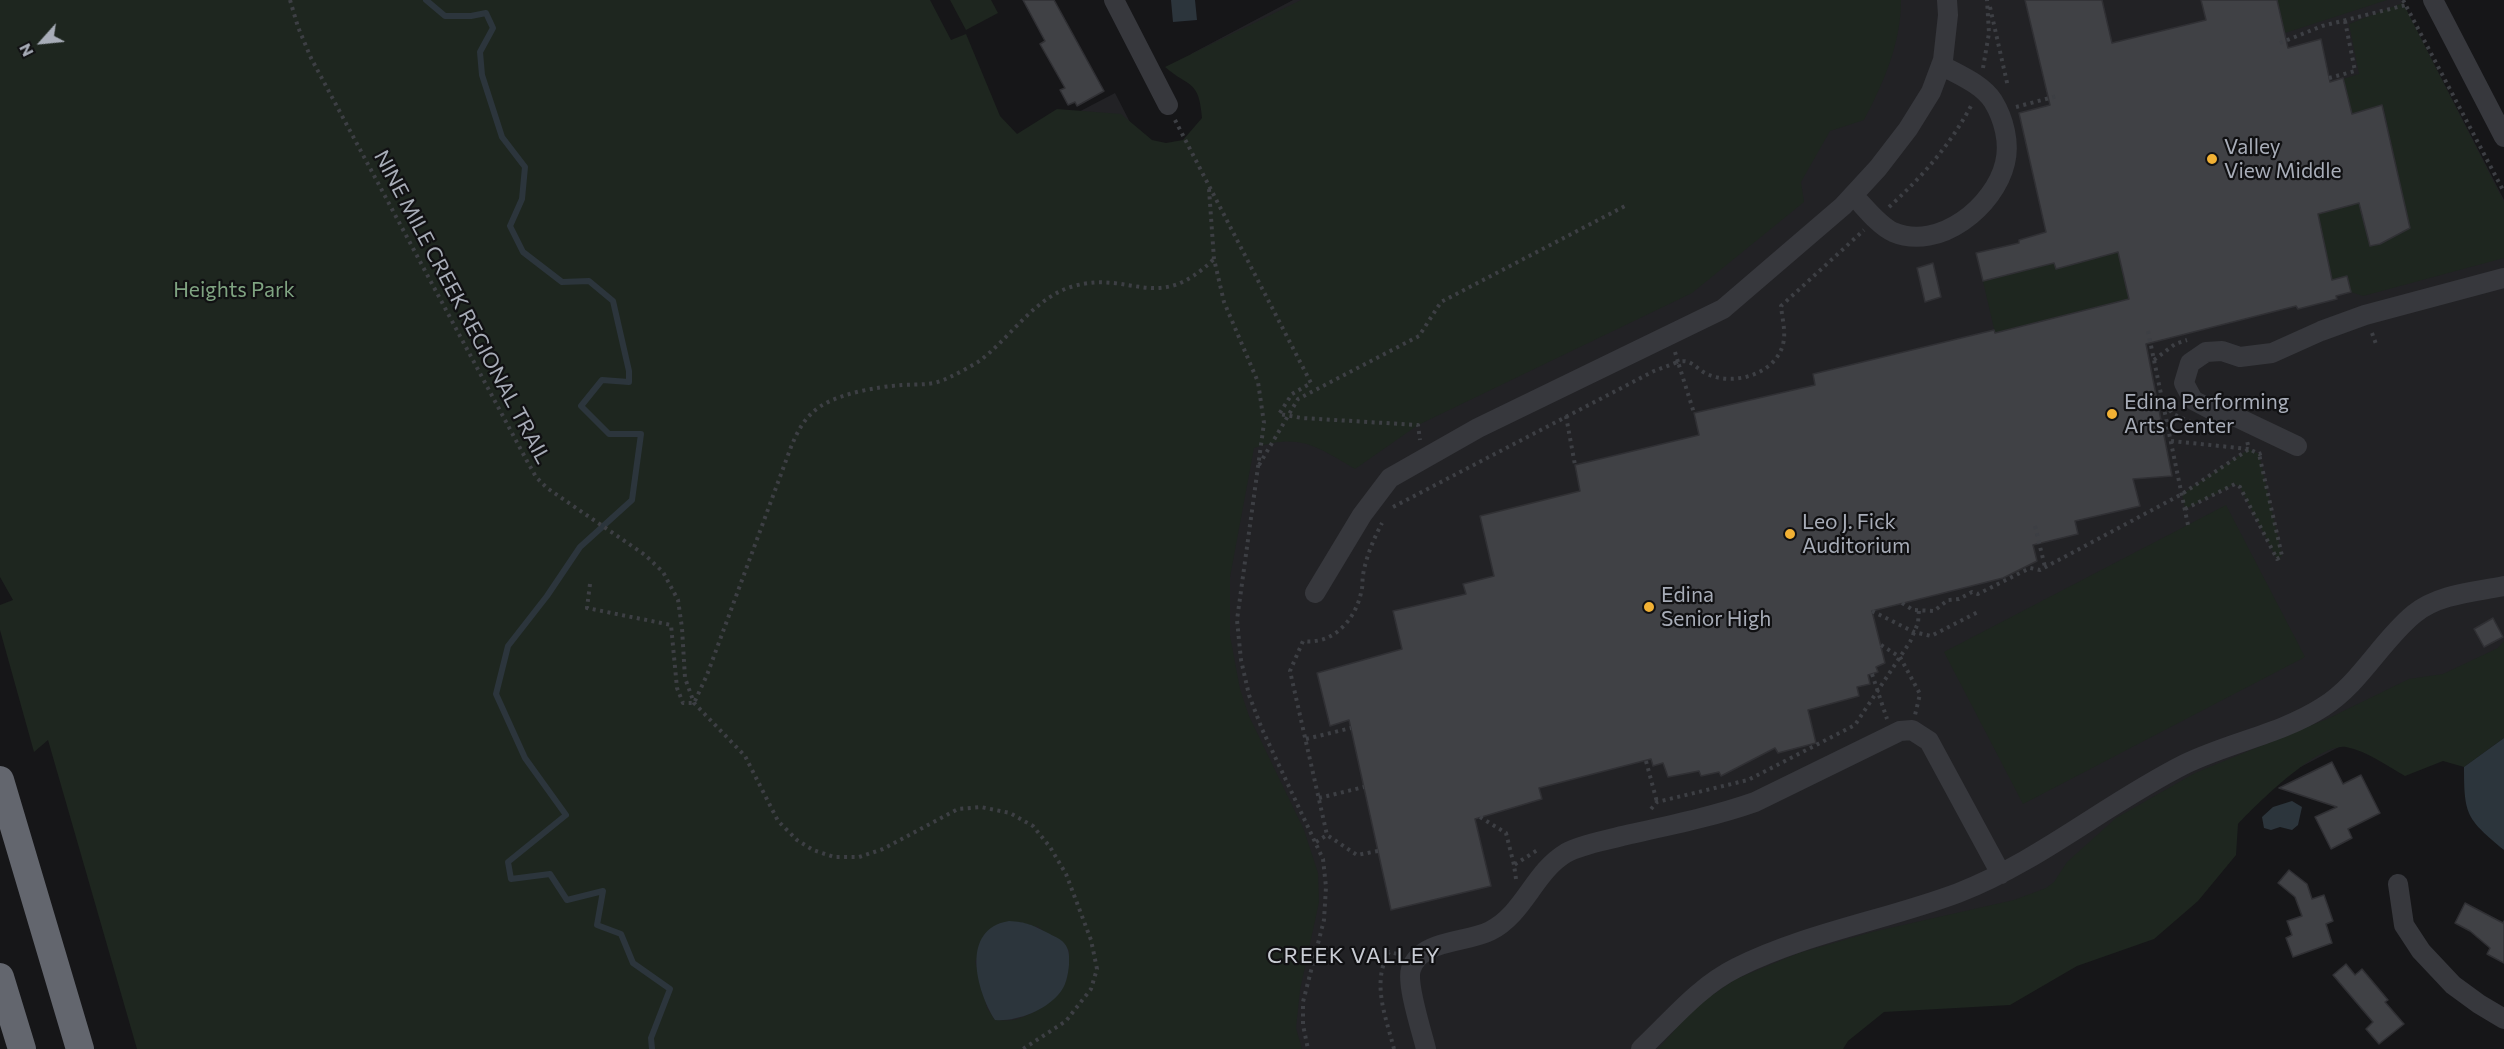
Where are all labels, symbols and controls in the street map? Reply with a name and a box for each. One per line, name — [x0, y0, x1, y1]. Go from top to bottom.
north arrow — [12, 12, 72, 72]
text: N — [14, 41, 37, 60]
place label: Valley View Middle — [2224, 134, 2342, 184]
street label: NINE MILE CREEK REGIONAL TRAIL — [368, 146, 556, 468]
marker: Valley View Middle — [2205, 152, 2219, 166]
park label: Heights Park — [173, 277, 295, 303]
place label: Edina Performing Arts Center — [2124, 389, 2289, 439]
marker: Edina Performing Arts Center — [2105, 407, 2119, 421]
place label: Leo J. Fick Auditorium — [1802, 509, 1910, 559]
marker: Leo J. Fick Auditorium — [1783, 527, 1797, 541]
place label: Edina Senior High — [1661, 582, 1771, 632]
marker: Edina Senior High — [1642, 600, 1656, 614]
district label: CREEK VALLEY — [1267, 943, 1441, 969]

